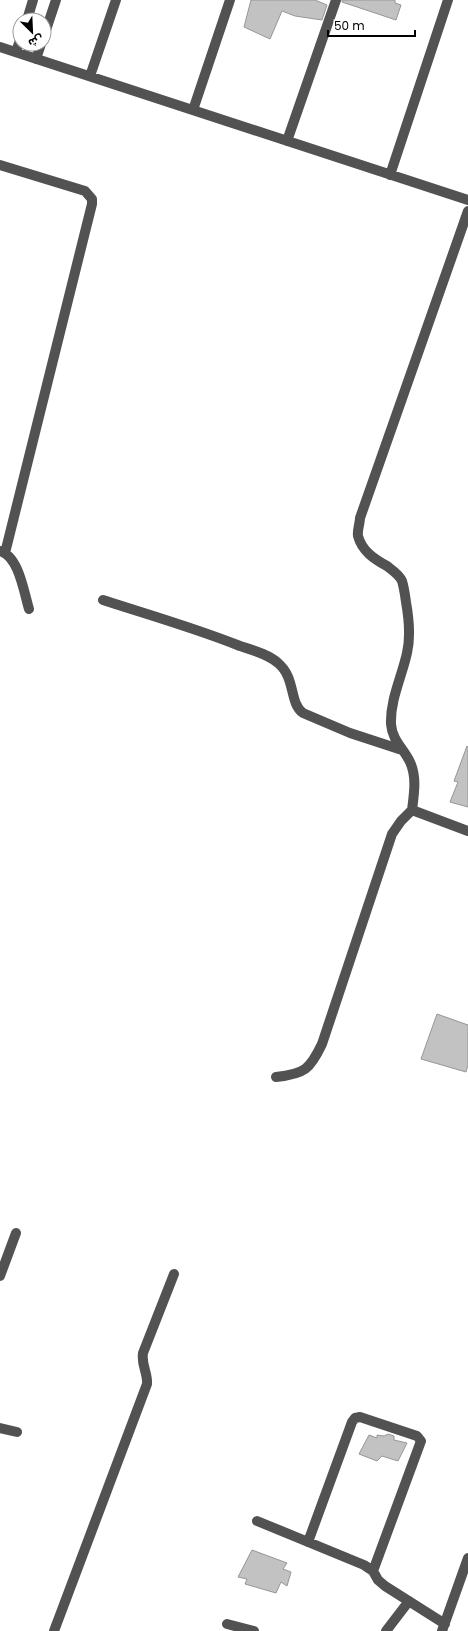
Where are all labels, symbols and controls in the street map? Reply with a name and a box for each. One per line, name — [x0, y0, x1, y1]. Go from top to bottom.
north arrow — [12, 12, 52, 52]
scale bar — [328, 12, 415, 38]
text: 50 m — [334, 17, 365, 34]
text: ش — [26, 31, 46, 52]

